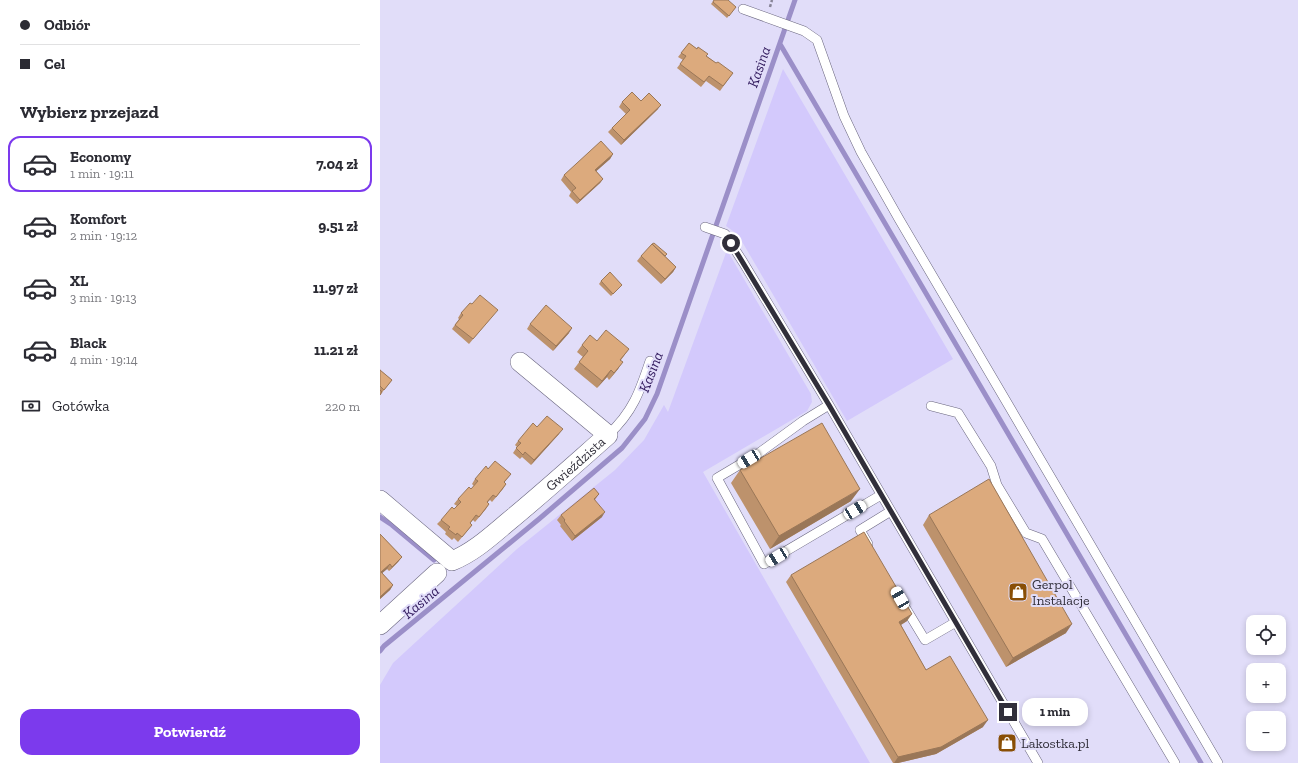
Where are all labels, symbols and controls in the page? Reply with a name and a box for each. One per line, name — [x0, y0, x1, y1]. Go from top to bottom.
text: Odbiór — [44, 16, 90, 34]
water label: Kasina — [744, 44, 774, 90]
text: Cel — [44, 55, 65, 73]
text: Wybierz przejazd — [20, 101, 159, 123]
icon: car — [22, 146, 58, 182]
text: Economy — [70, 148, 131, 166]
text: 7.04 zł — [316, 155, 358, 173]
text: 1 min · 19:11 — [70, 166, 134, 181]
icon: car — [22, 208, 58, 244]
text: Komfort — [70, 210, 126, 228]
text: 9.51 zł — [318, 217, 358, 235]
text: 2 min · 19:12 — [70, 228, 137, 243]
route start — [722, 234, 740, 252]
icon: car — [22, 270, 58, 306]
text: XL — [70, 272, 88, 290]
text: 11.97 zł — [313, 279, 358, 297]
text: 3 min · 19:13 — [70, 290, 137, 305]
icon: car — [22, 332, 58, 368]
text: Black — [70, 334, 107, 352]
text: 11.21 zł — [314, 341, 358, 359]
water label: Kasina — [635, 349, 667, 395]
text: 4 min · 19:14 — [70, 352, 138, 367]
icon: cash — [20, 395, 42, 417]
text: Gotówka — [52, 397, 110, 415]
text: 220 m — [325, 399, 360, 414]
street label: Gwieździsta — [543, 433, 609, 495]
car — [736, 448, 762, 470]
car — [842, 499, 868, 521]
car — [764, 546, 790, 568]
place label: Gerpol Instalacje — [1032, 576, 1090, 609]
shop icon: Gerpol Instalacje — [1007, 581, 1029, 603]
water label: Kasina — [399, 582, 443, 622]
car — [889, 585, 911, 611]
map controls — [1246, 615, 1286, 751]
button: locate — [1246, 615, 1286, 655]
button: + — [1246, 663, 1286, 703]
callout: 1 min — [1022, 698, 1088, 726]
route end — [999, 703, 1017, 721]
text: 1 min — [1040, 704, 1070, 719]
button: Potwierdź — [20, 709, 360, 755]
button: − — [1246, 711, 1286, 751]
shop icon: Lakostka.pl — [996, 732, 1018, 754]
place label: Lakostka.pl — [1021, 735, 1089, 752]

